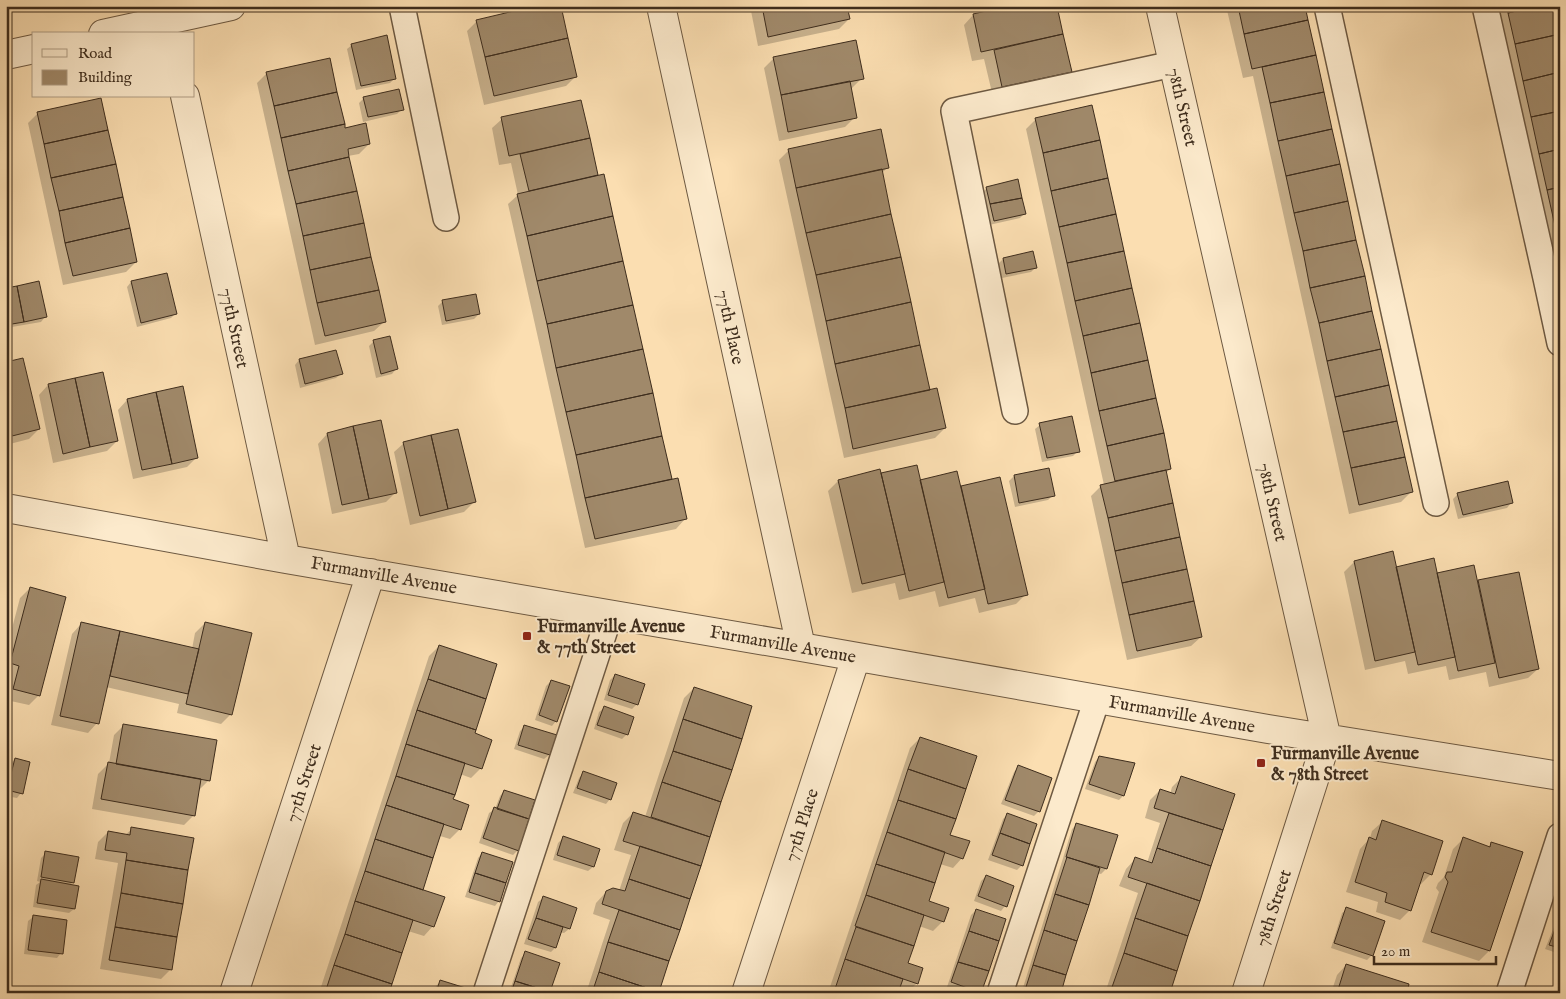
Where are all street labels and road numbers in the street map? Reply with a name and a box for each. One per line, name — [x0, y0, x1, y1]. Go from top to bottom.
street label: 78th Street — [1161, 66, 1202, 149]
street label: 77th Street — [214, 286, 253, 370]
street label: 77th Place — [710, 288, 749, 367]
street label: 78th Street — [1251, 461, 1292, 544]
street label: Furmanville Avenue — [309, 552, 459, 601]
street label: Furmanville Avenue — [708, 621, 858, 670]
street label: Furmanville Avenue — [1107, 691, 1257, 740]
street label: 77th Street — [281, 741, 328, 826]
street label: 77th Place — [780, 786, 825, 865]
street label: 78th Street — [1251, 867, 1298, 950]

